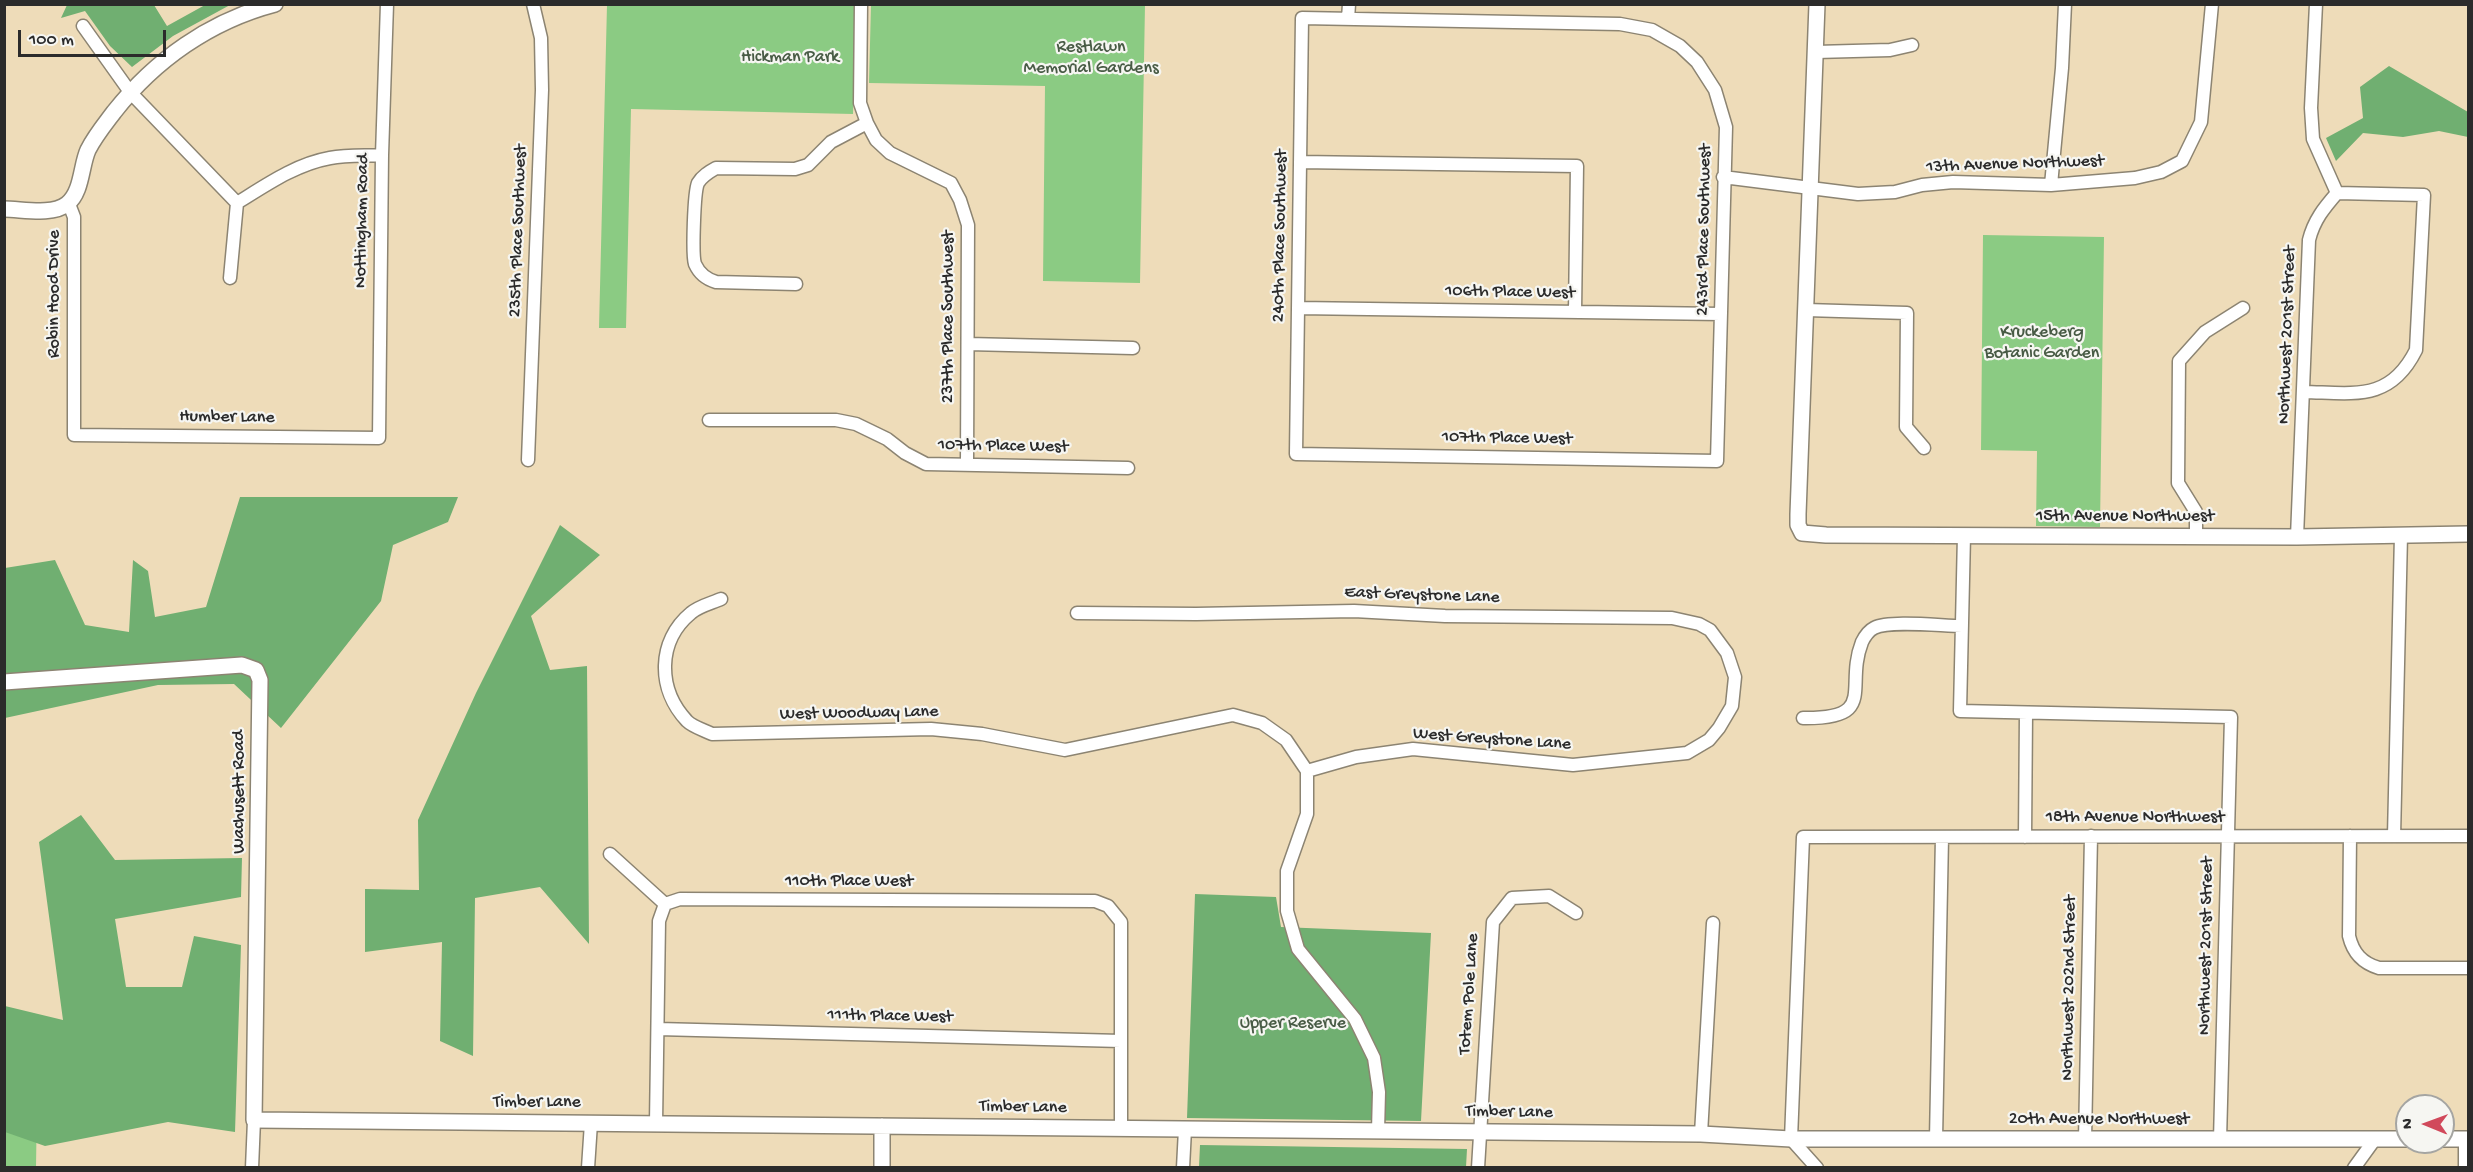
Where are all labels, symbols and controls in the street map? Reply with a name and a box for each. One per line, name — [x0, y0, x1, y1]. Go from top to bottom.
scale bar — [21, 18, 170, 56]
text: 100 m — [29, 30, 74, 51]
park label: Restlawn Memorial Gardens — [1023, 37, 1159, 80]
park label: Hickman Park — [741, 47, 839, 69]
street label: 235th Place Southwest — [505, 144, 533, 318]
street label: 243rd Place Southwest — [1693, 144, 1717, 316]
street label: 240th Place Southwest — [1269, 149, 1293, 323]
street label: 13th Avenue Northwest — [1926, 151, 2104, 179]
street label: Nottingham Road — [351, 154, 375, 288]
street label: Robin Hood Drive — [44, 230, 66, 358]
street label: 237th Place Southwest — [938, 231, 960, 403]
street label: Northwest 201st Street — [2274, 245, 2302, 425]
street label: 106th Place West — [1445, 281, 1575, 305]
park label: Kruckeberg Botanic Garden — [1985, 322, 2099, 364]
street label: Humber Lane — [179, 406, 275, 430]
street label: 107th Place West — [1442, 427, 1572, 451]
street label: 107th Place West — [938, 435, 1068, 459]
street label: 15th Avenue Northwest — [2036, 506, 2214, 528]
street label: East Greystone Lane — [1344, 582, 1500, 610]
street label: West Woodway Lane — [779, 702, 939, 726]
street label: West Greystone Lane — [1412, 724, 1572, 756]
street label: Wachusett Road — [229, 730, 251, 854]
street label: 18th Avenue Northwest — [2046, 807, 2224, 829]
street label: Northwest 201st Street — [2195, 857, 2219, 1035]
street label: 110th Place West — [785, 871, 913, 893]
street label: Northwest 202nd Street — [2058, 895, 2082, 1081]
street label: Totem Pole Lane — [1455, 933, 1485, 1055]
street label: 111th Place West — [827, 1005, 953, 1029]
park label: Upper Reserve — [1240, 1013, 1346, 1035]
street label: Timber Lane — [493, 1092, 581, 1114]
north arrow — [2395, 1094, 2455, 1154]
street label: Timber Lane — [979, 1096, 1067, 1120]
street label: Timber Lane — [1465, 1101, 1553, 1125]
street label: 20th Avenue Northwest — [2009, 1109, 2189, 1131]
text: N — [2399, 1118, 2418, 1129]

